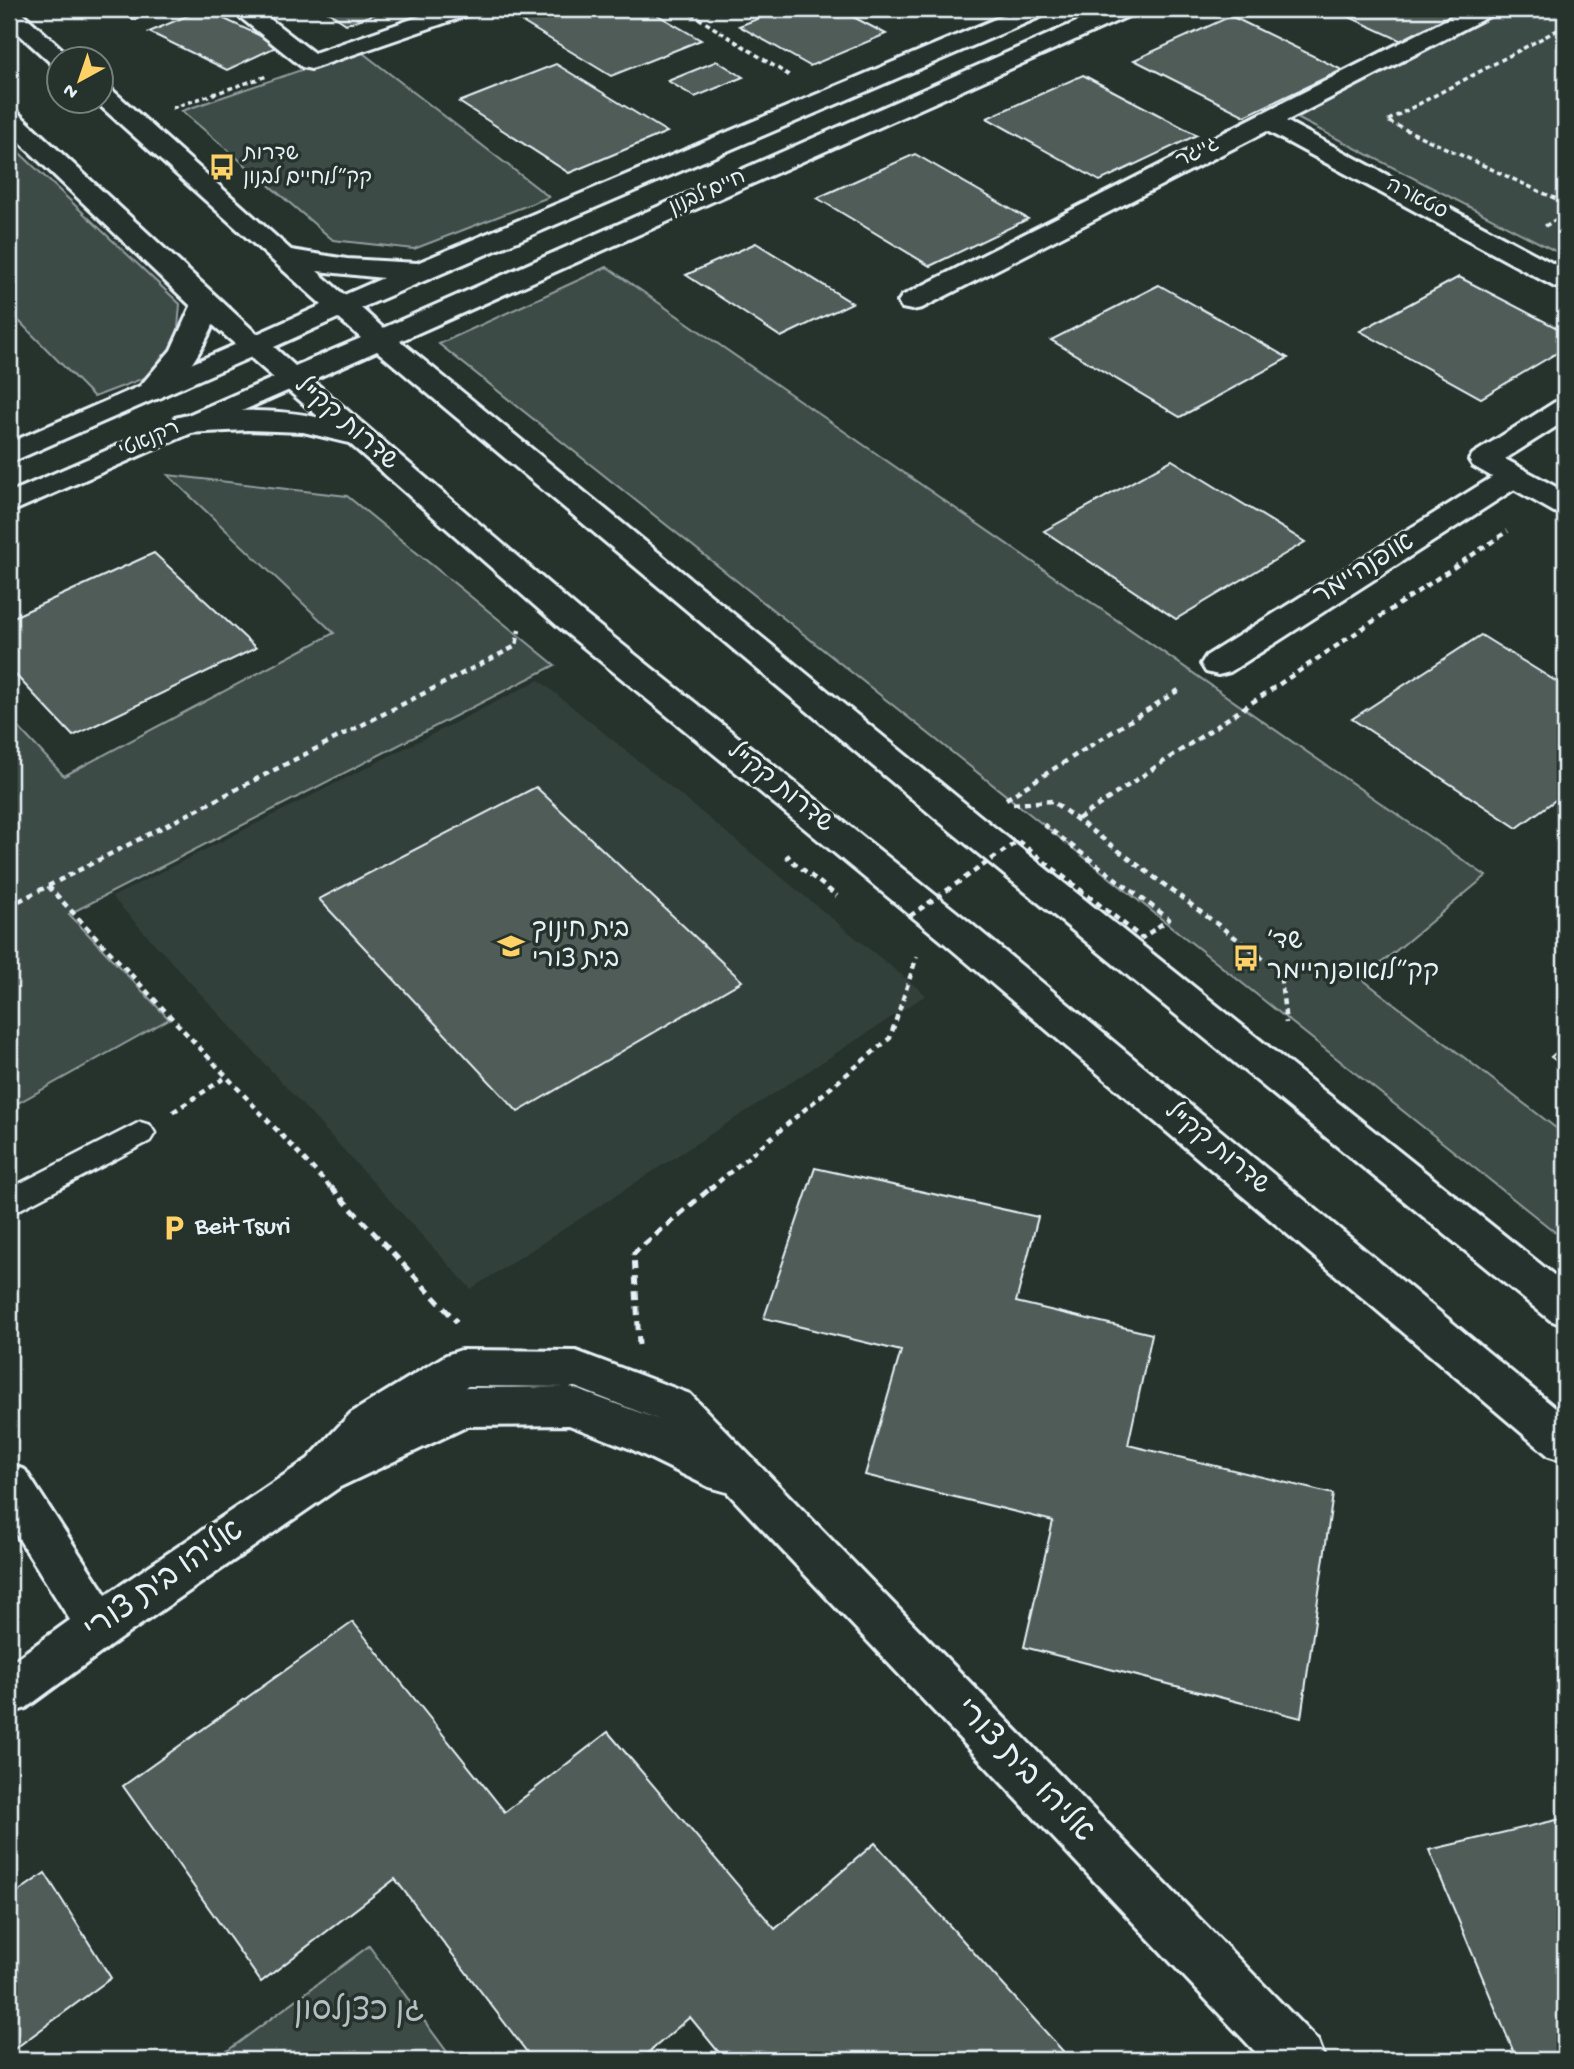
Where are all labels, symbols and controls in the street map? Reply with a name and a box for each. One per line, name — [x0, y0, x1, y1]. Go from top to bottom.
north arrow — [46, 46, 116, 116]
text: N — [59, 78, 83, 103]
street label: גייגר — [1172, 133, 1224, 175]
place label: שדרות קק״ל/חיים לבנון — [241, 143, 372, 192]
bus stop icon: שדרות קק״ל/חיים לבנון — [207, 152, 237, 182]
street label: חיים לבנון — [665, 164, 750, 222]
street label: סטארה — [1381, 174, 1451, 226]
street label: שדרות קק"ל — [286, 370, 405, 479]
street label: רקנאטי — [116, 417, 184, 465]
street label: אופנהיימר — [1309, 528, 1421, 614]
street label: שדרות קק"ל — [719, 735, 840, 841]
place label: בית חינוך בית צורי — [532, 916, 629, 977]
place label: שד׳ קק״ל/אופנהיימר — [1267, 928, 1439, 989]
school or university icon: בית חינוך בית צורי — [496, 931, 526, 961]
bus stop icon: שד׳ קק״ל/אופנהיימר — [1231, 943, 1261, 973]
street label: שדרות קק"ל — [1157, 1095, 1276, 1203]
parking icon: Beit Tsuri — [159, 1213, 189, 1243]
place label: Beit Tsuri — [194, 1213, 291, 1244]
street label: אליהו בית צורי — [77, 1512, 252, 1651]
street label: אליהו בית צורי — [945, 1691, 1103, 1852]
park label: גן כצנלסון — [294, 1992, 424, 2032]

